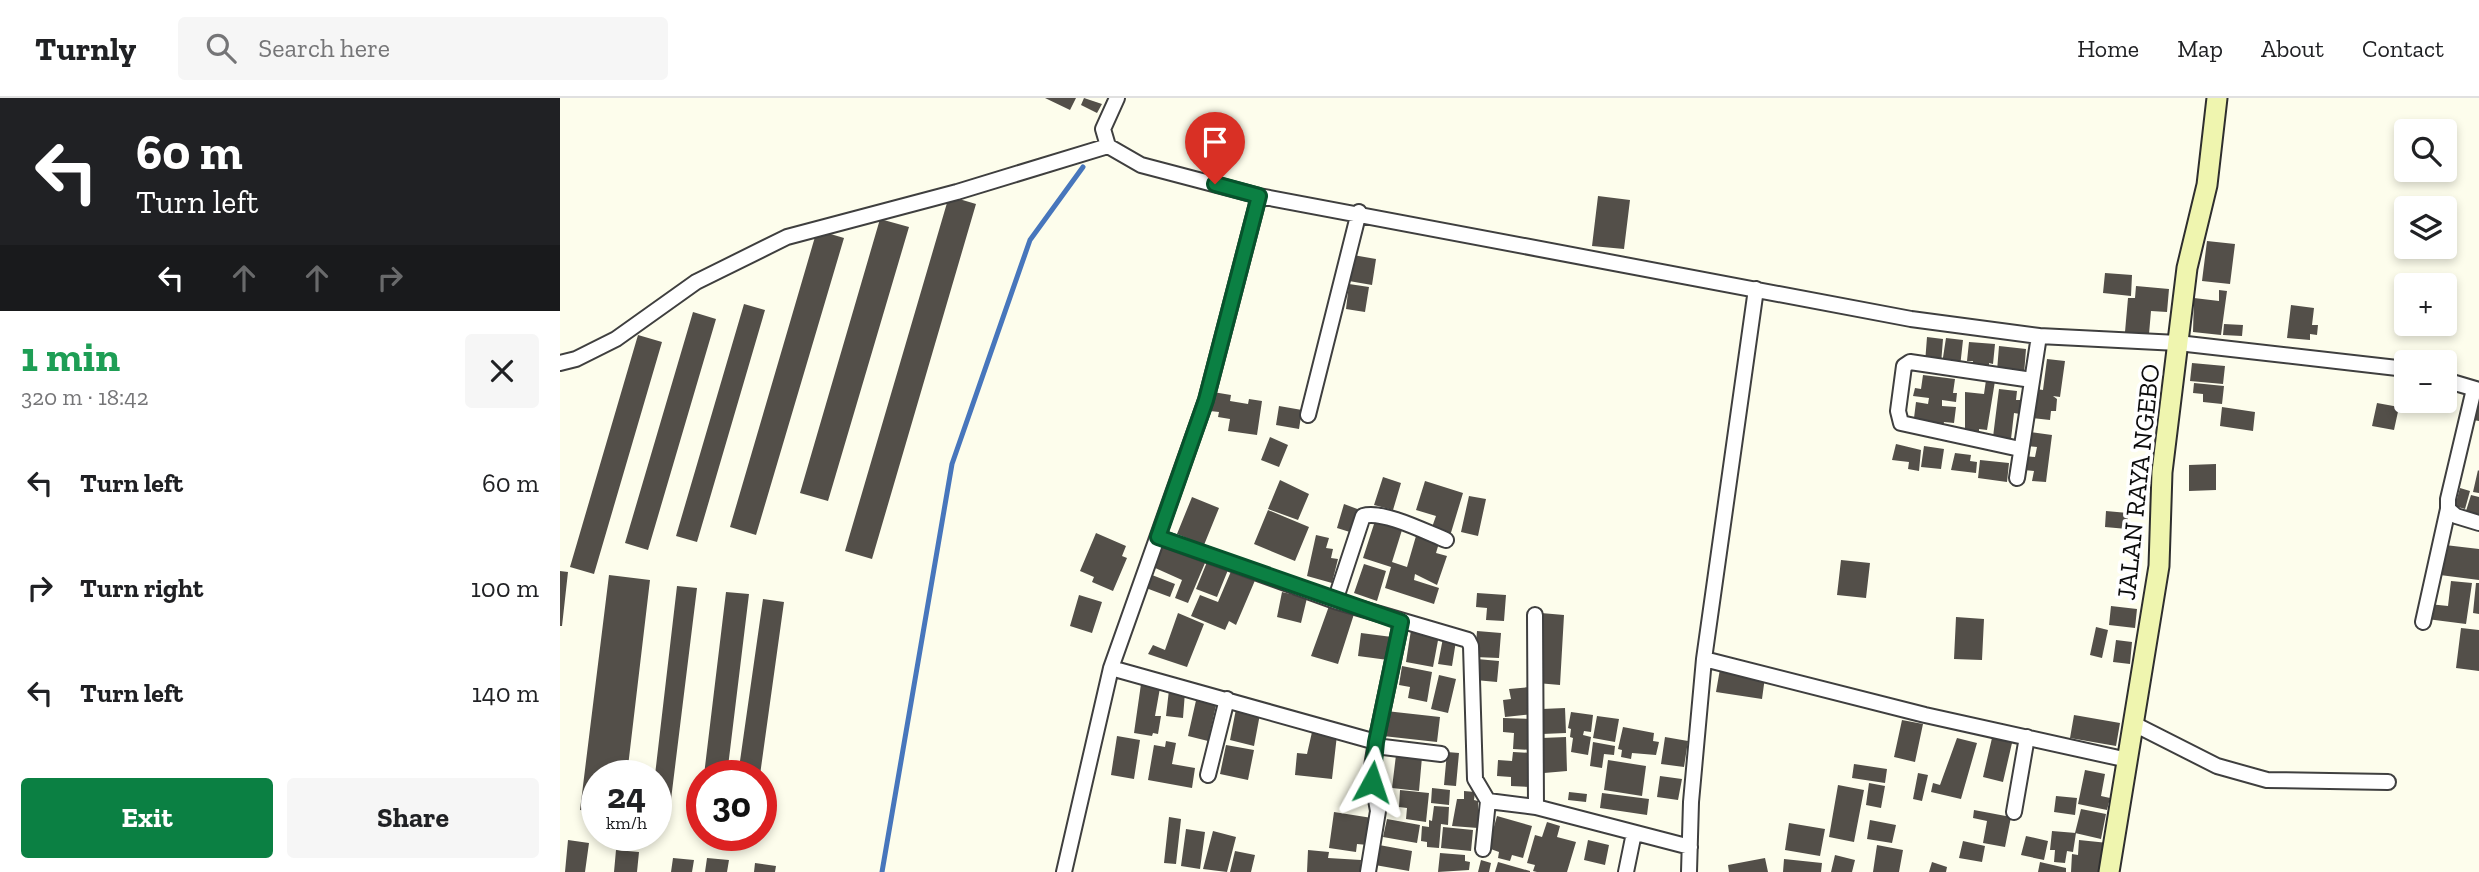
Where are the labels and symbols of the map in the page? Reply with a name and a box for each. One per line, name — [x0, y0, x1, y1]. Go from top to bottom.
pin — [1185, 112, 1245, 184]
street label: JALAN RAYA NGEBO — [2110, 362, 2166, 602]
position arrow — [1335, 745, 1409, 819]
speed limit sign: 30 — [686, 760, 777, 851]

